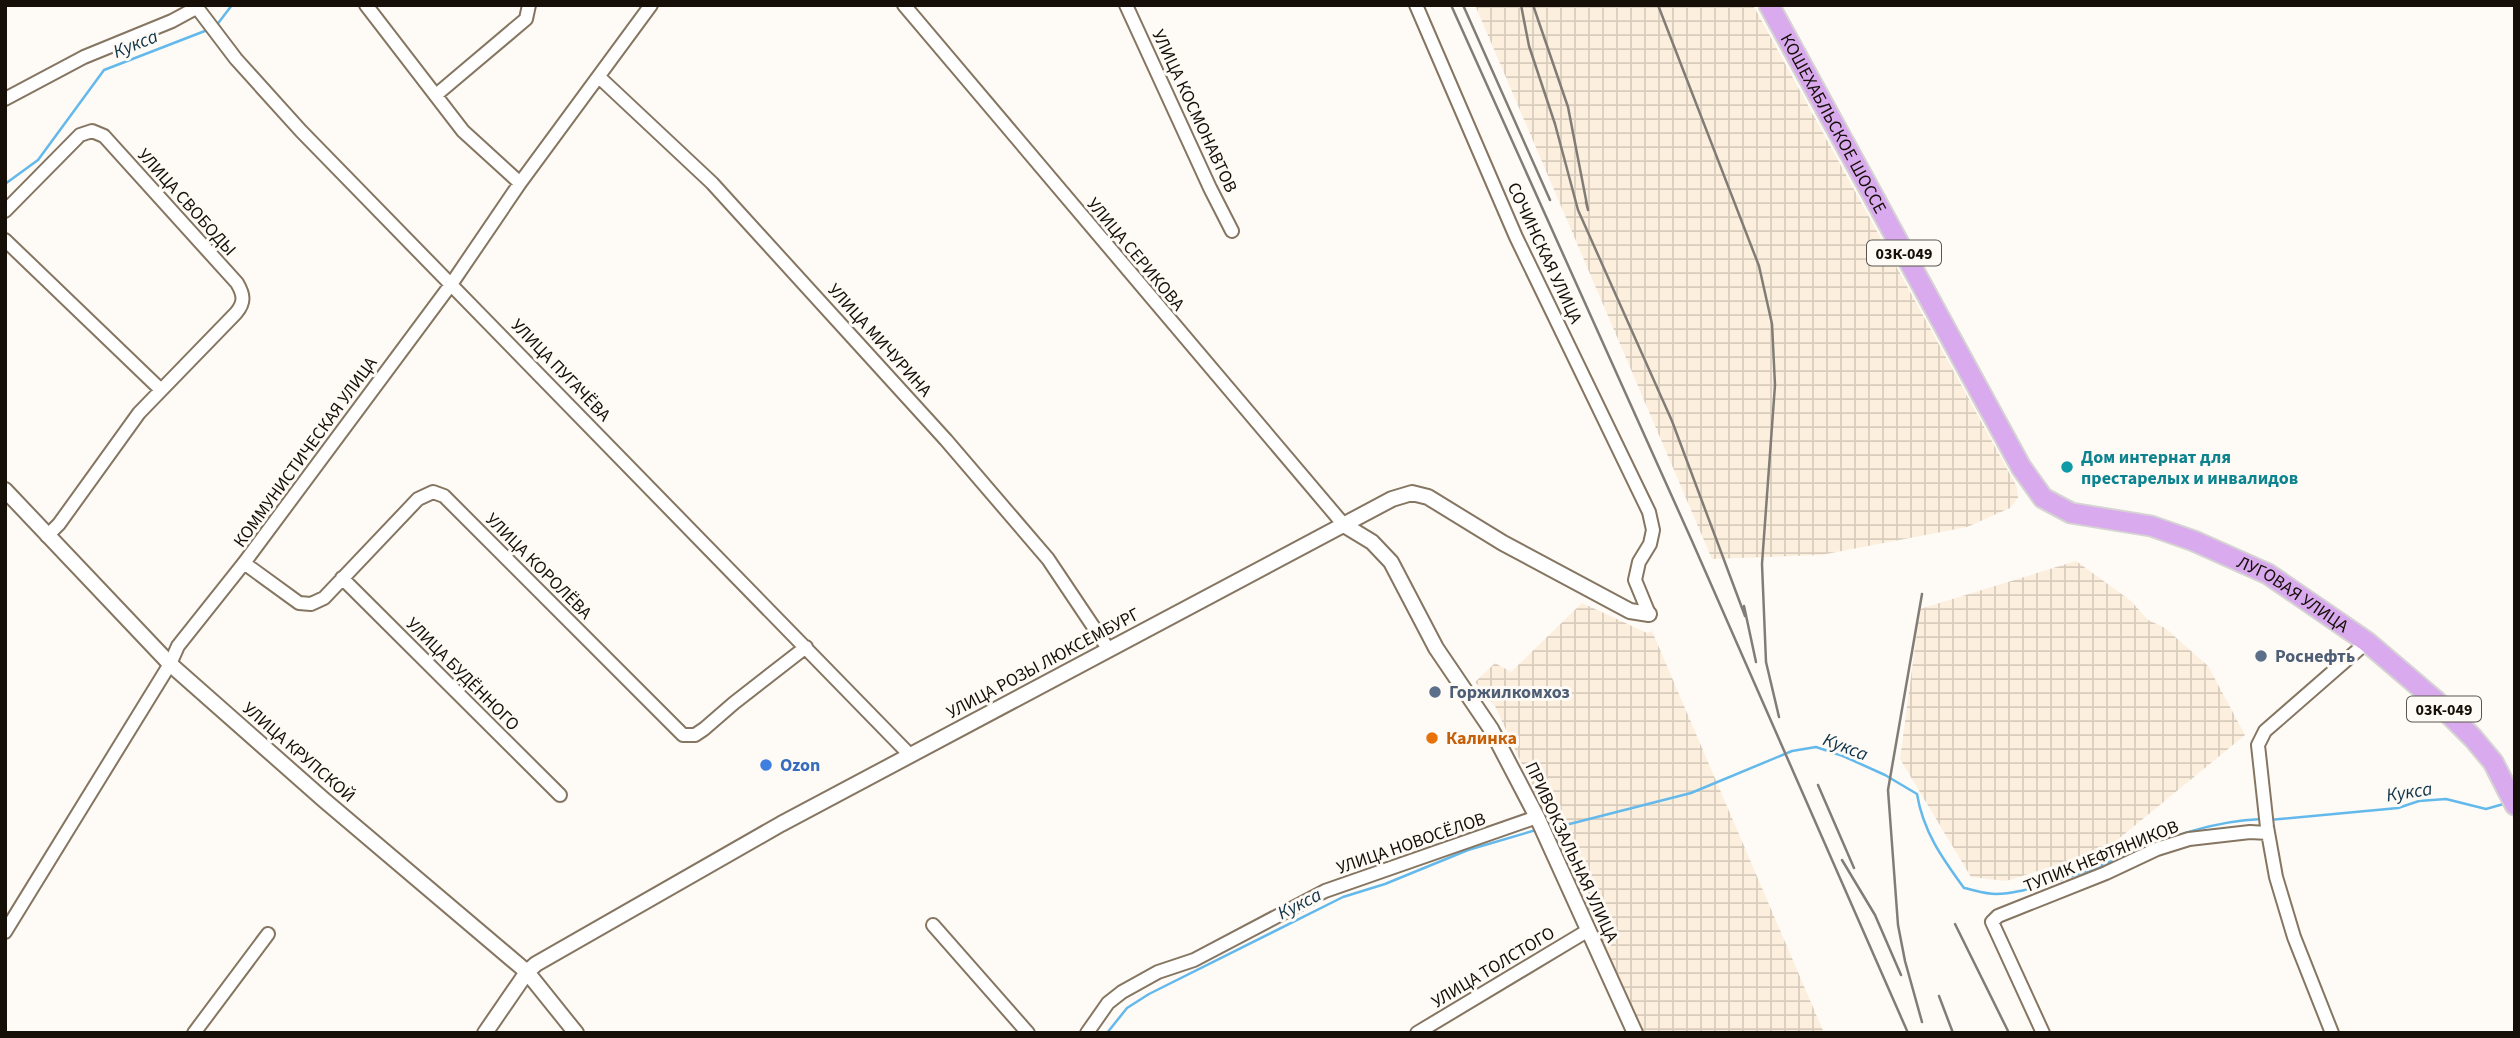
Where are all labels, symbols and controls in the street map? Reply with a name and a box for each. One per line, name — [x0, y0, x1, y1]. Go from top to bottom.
water label: Кукса — [109, 23, 162, 66]
street label: УЛИЦА КОСМОНАВТОВ — [1146, 26, 1243, 197]
street label: КОШЕХАБЛЬСКОЕ ШОССЕ — [1774, 29, 1892, 218]
street label: УЛИЦА СВОБОДЫ — [132, 143, 242, 262]
street label: СОЧИНСКАЯ УЛИЦА — [1501, 178, 1588, 328]
street label: УЛИЦА СЕРИКОВА — [1081, 192, 1191, 316]
road number: 03К-049 — [1867, 241, 1941, 266]
street label: УЛИЦА МИЧУРИНА — [822, 278, 937, 403]
street label: УЛИЦА ПУГАЧЁВА — [505, 313, 616, 427]
street label: КОММУНИСТИЧЕСКАЯ УЛИЦА — [228, 352, 383, 553]
place label: Дом интернат для престарелых и инвалидов — [2081, 445, 2298, 491]
marker: Дом интернат для престарелых и инвалидов — [2059, 459, 2075, 475]
street label: УЛИЦА КОРОЛЁВА — [480, 507, 598, 625]
street label: ЛУГОВАЯ УЛИЦА — [2233, 550, 2354, 639]
street label: УЛИЦА РОЗЫ ЛЮКСЕМБУРГ — [942, 602, 1144, 725]
street label: УЛИЦА БУДЁННОГО — [400, 612, 525, 737]
place label: Роснефть — [2275, 644, 2355, 669]
marker: Роснефть — [2253, 648, 2269, 664]
place label: Горжилкомхоз — [1449, 680, 1570, 705]
marker: Горжилкомхоз — [1427, 684, 1443, 700]
street label: УЛИЦА КРУПСКОЙ — [237, 696, 360, 808]
road number: 03К-049 — [2407, 696, 2481, 722]
place label: Калинка — [1446, 726, 1517, 751]
water label: Кукса — [1819, 726, 1872, 768]
marker: Калинка — [1424, 730, 1440, 746]
place label: Ozon — [780, 753, 820, 778]
marker: Ozon — [758, 757, 774, 773]
street label: ПРИВОКЗАЛЬНАЯ УЛИЦА — [1519, 758, 1624, 947]
water label: Кукса — [2384, 776, 2434, 809]
street label: УЛИЦА НОВОСЁЛОВ — [1333, 806, 1489, 881]
street label: ТУПИК НЕФТЯНИКОВ — [2020, 814, 2182, 899]
water label: Кукса — [1273, 882, 1326, 927]
street label: УЛИЦА ТОЛСТОГО — [1427, 921, 1560, 1014]

